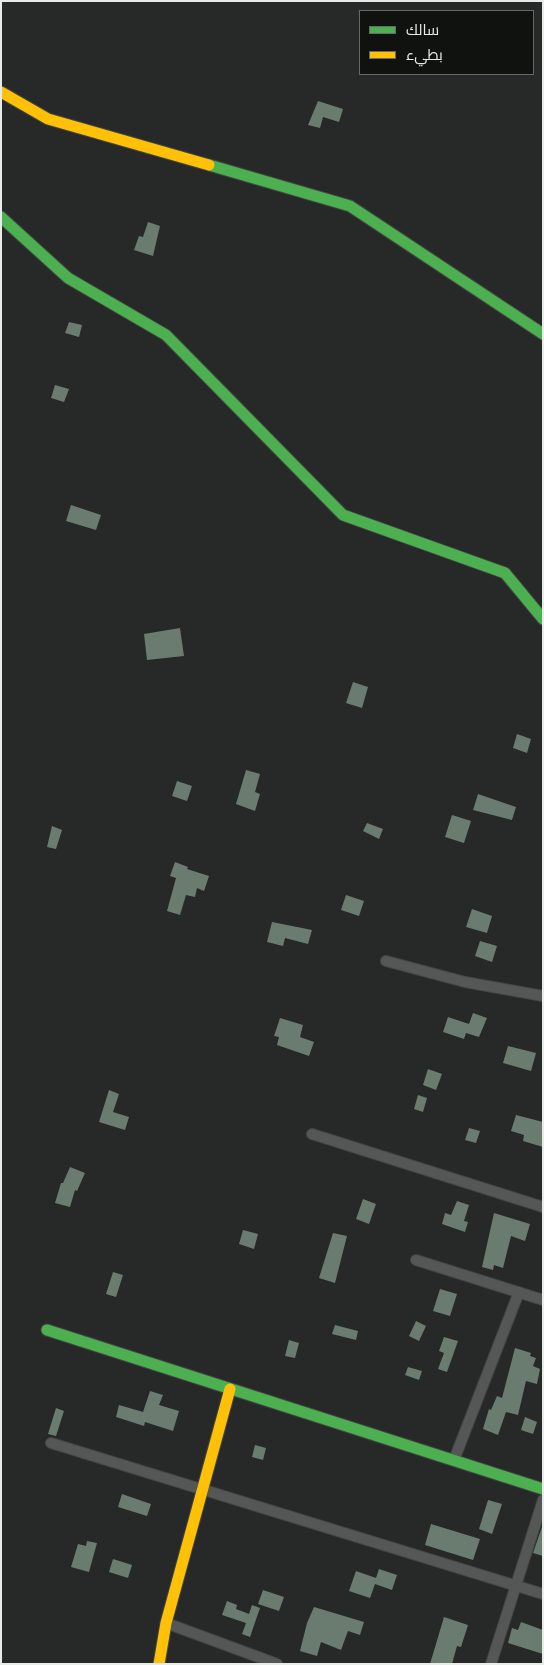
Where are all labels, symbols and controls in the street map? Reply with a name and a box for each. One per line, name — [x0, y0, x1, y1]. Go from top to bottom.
legend — [359, 10, 534, 75]
text: سالك — [406, 21, 439, 39]
text: بطيء — [406, 46, 443, 64]

